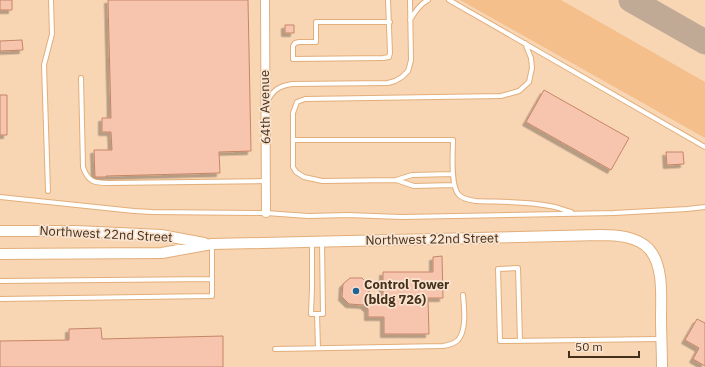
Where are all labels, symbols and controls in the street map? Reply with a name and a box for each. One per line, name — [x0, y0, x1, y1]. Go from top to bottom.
street label: 64th Avenue — [256, 70, 274, 144]
street label: Northwest 22nd Street — [39, 222, 173, 246]
street label: Northwest 22nd Street — [365, 229, 499, 249]
place label: Control Tower (bldg 726) — [364, 276, 449, 308]
marker: Control Tower (bldg 726) — [351, 286, 361, 296]
scale bar — [569, 333, 639, 359]
text: 50 m — [575, 339, 603, 354]

